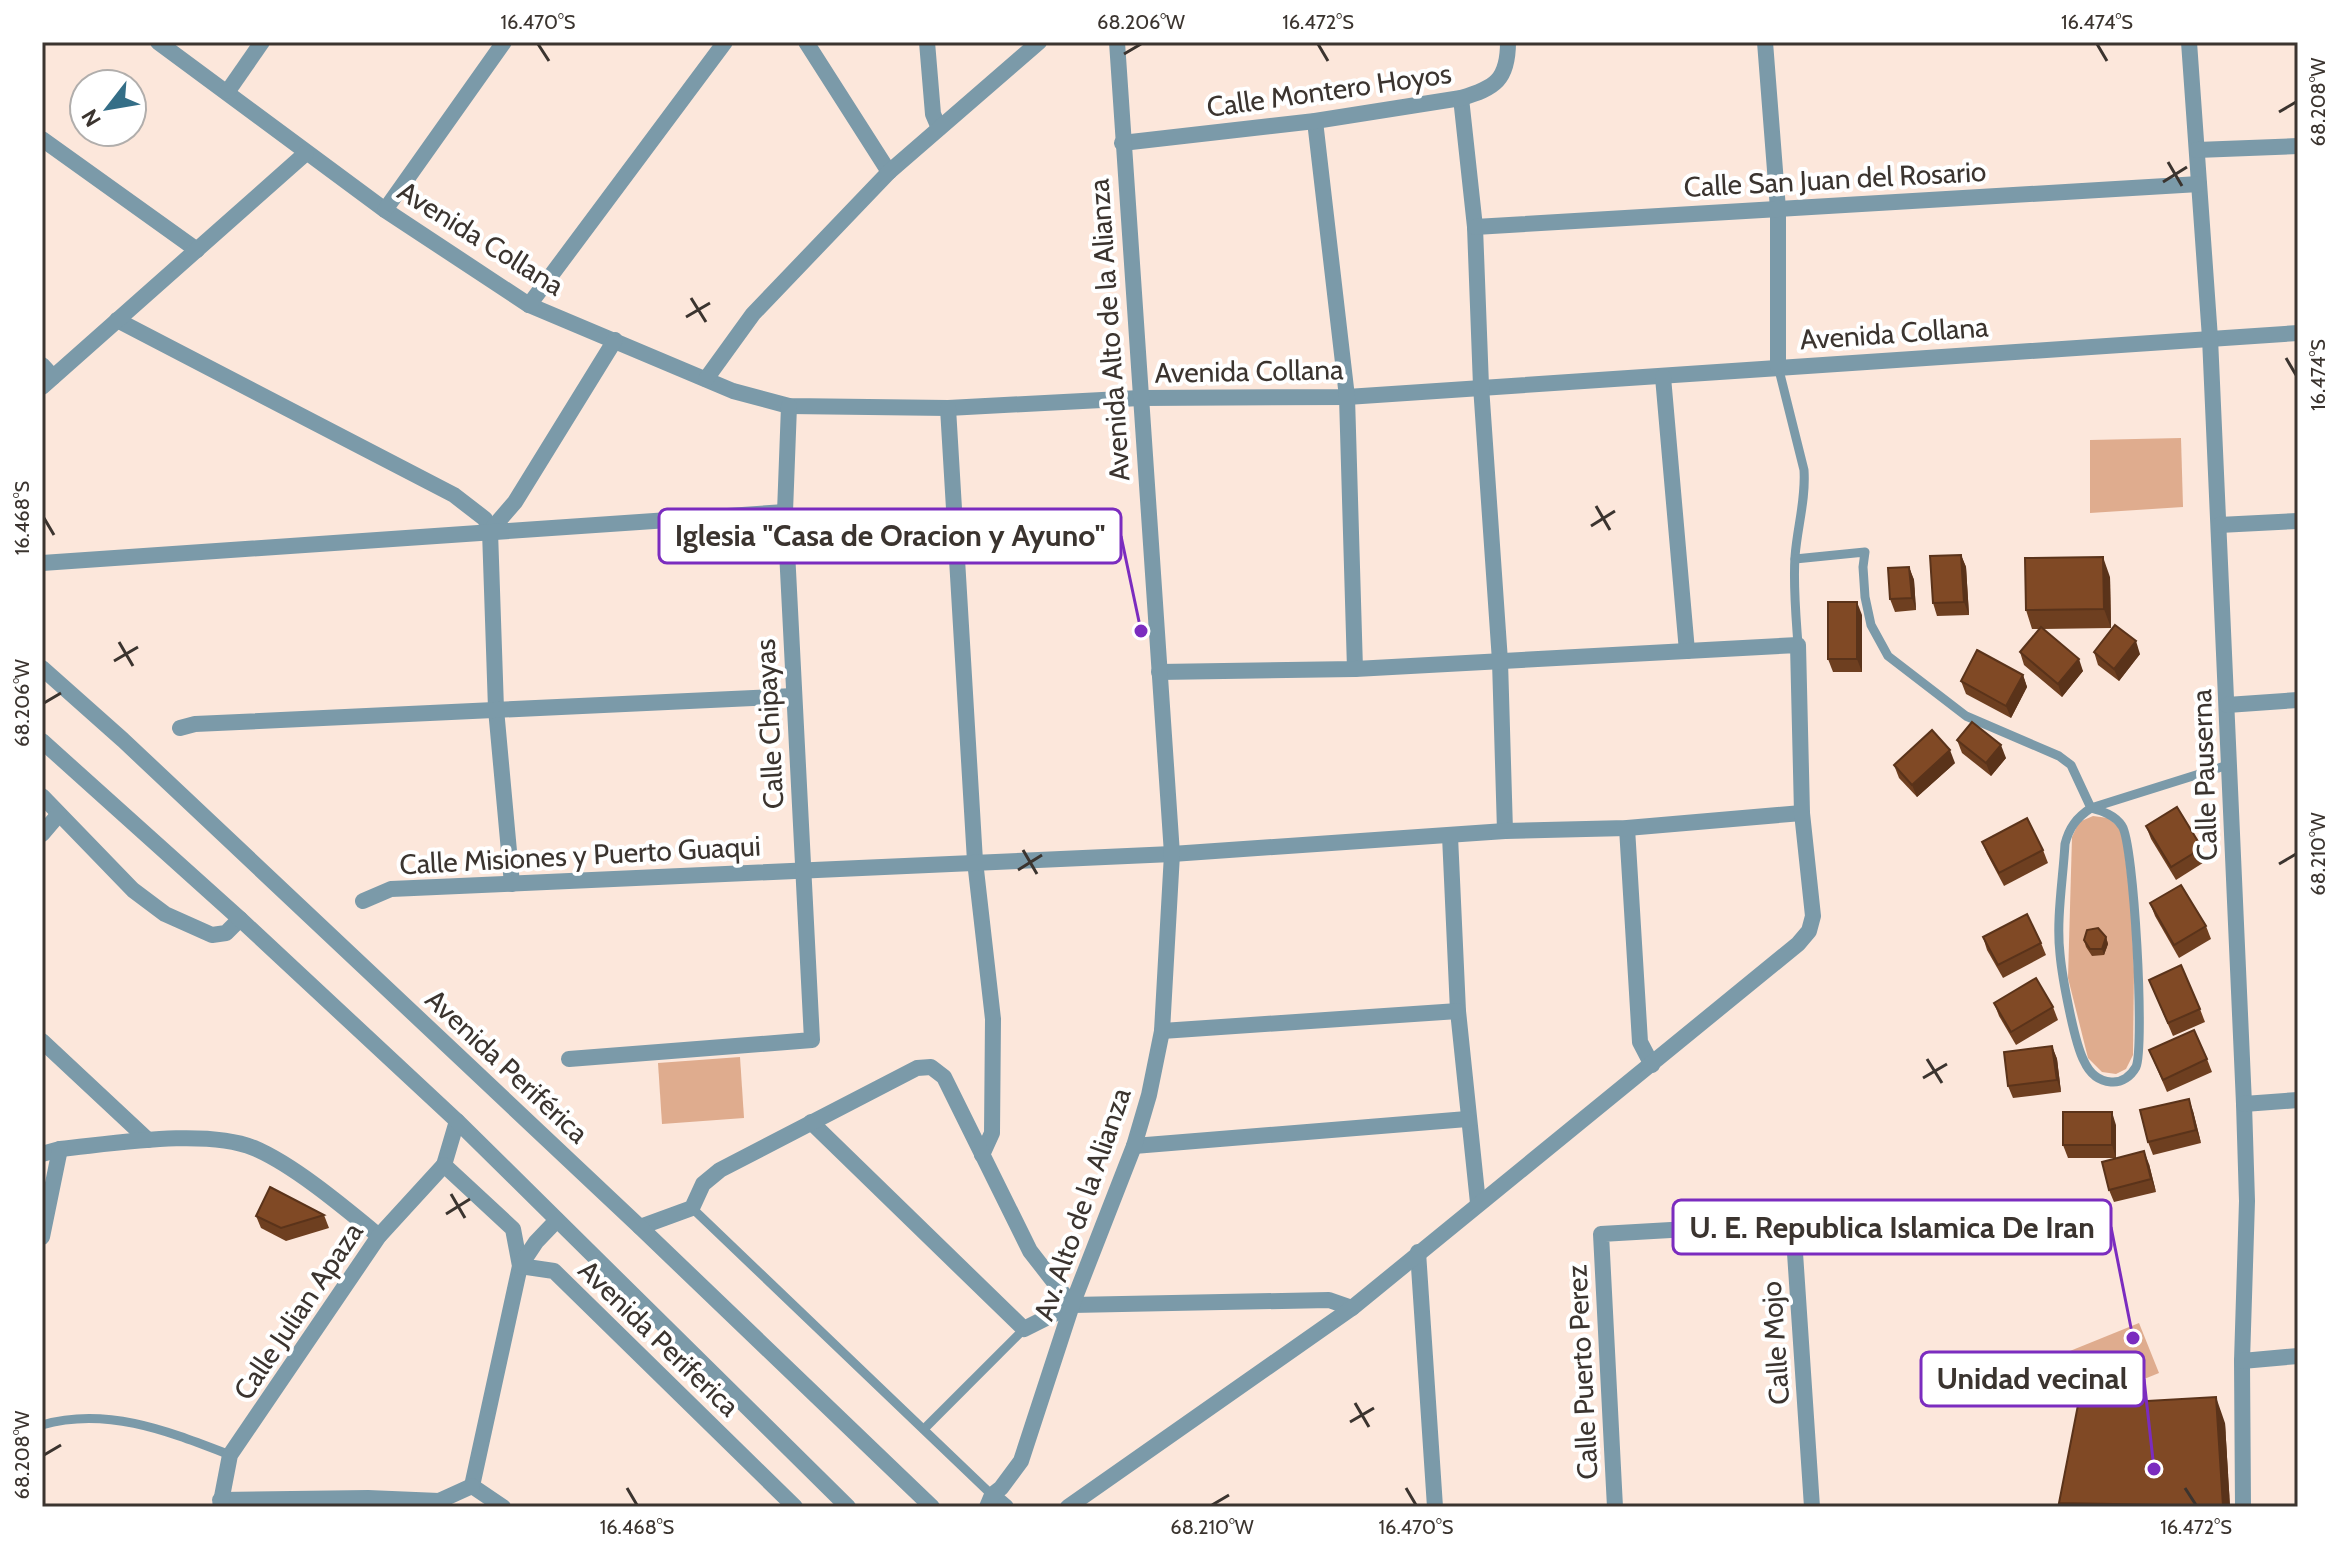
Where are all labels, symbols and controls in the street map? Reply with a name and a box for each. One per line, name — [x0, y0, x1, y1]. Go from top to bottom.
text: 16.470°S — [501, 10, 576, 34]
text: 68.206°W — [1097, 10, 1185, 34]
text: 16.472°S — [1282, 10, 1354, 34]
text: 16.474°S — [2061, 10, 2133, 34]
street label: Calle Montero Hoyos — [1204, 56, 1454, 124]
text: 68.208°W — [2306, 57, 2330, 146]
north arrow — [68, 68, 148, 148]
text: N — [76, 104, 107, 132]
street label: Calle San Juan del Rosario — [1683, 154, 1987, 204]
street label: Avenida Collana — [392, 174, 571, 303]
street label: Avenida Alto de la Alianza — [1081, 177, 1137, 483]
street label: Avenida Collana — [1799, 309, 1990, 357]
text: 16.474°S — [2306, 339, 2330, 411]
street label: Avenida Collana — [1154, 352, 1344, 390]
text: 16.468°S — [10, 480, 34, 555]
callout: Iglesia "Casa de Oracion y Ayuno" — [659, 509, 1121, 563]
text: Iglesia "Casa de Oracion y Ayuno" — [675, 517, 1105, 554]
street label: Calle Chipayas — [748, 638, 790, 810]
text: 68.206°W — [10, 659, 34, 747]
street label: Calle Pauserna — [2184, 688, 2224, 862]
text: 68.210°W — [2306, 812, 2330, 896]
street label: Calle Misiones y Puerto Guaqui — [399, 829, 761, 881]
street label: Avenida Periférica — [419, 982, 596, 1150]
street label: Av. Alto de la Alianza — [1026, 1083, 1138, 1325]
callout: U. E. Republica Islamica De Iran — [1673, 1200, 2111, 1254]
text: U. E. Republica Islamica De Iran — [1689, 1209, 2095, 1246]
street label: Calle Julian Apaza — [226, 1215, 370, 1406]
street label: Avenida Periferica — [572, 1253, 747, 1424]
street label: Calle Puerto Perez — [1559, 1264, 1605, 1480]
street label: Calle Mojo — [1754, 1280, 1796, 1406]
callout: Unidad vecinal — [1921, 1352, 2144, 1406]
text: Unidad vecinal — [1936, 1360, 2128, 1397]
text: 68.208°W — [10, 1410, 34, 1499]
text: 16.468°S — [600, 1515, 675, 1539]
text: 68.210°W — [1170, 1515, 1254, 1539]
text: 16.470°S — [1379, 1515, 1454, 1539]
text: 16.472°S — [2160, 1515, 2232, 1539]

